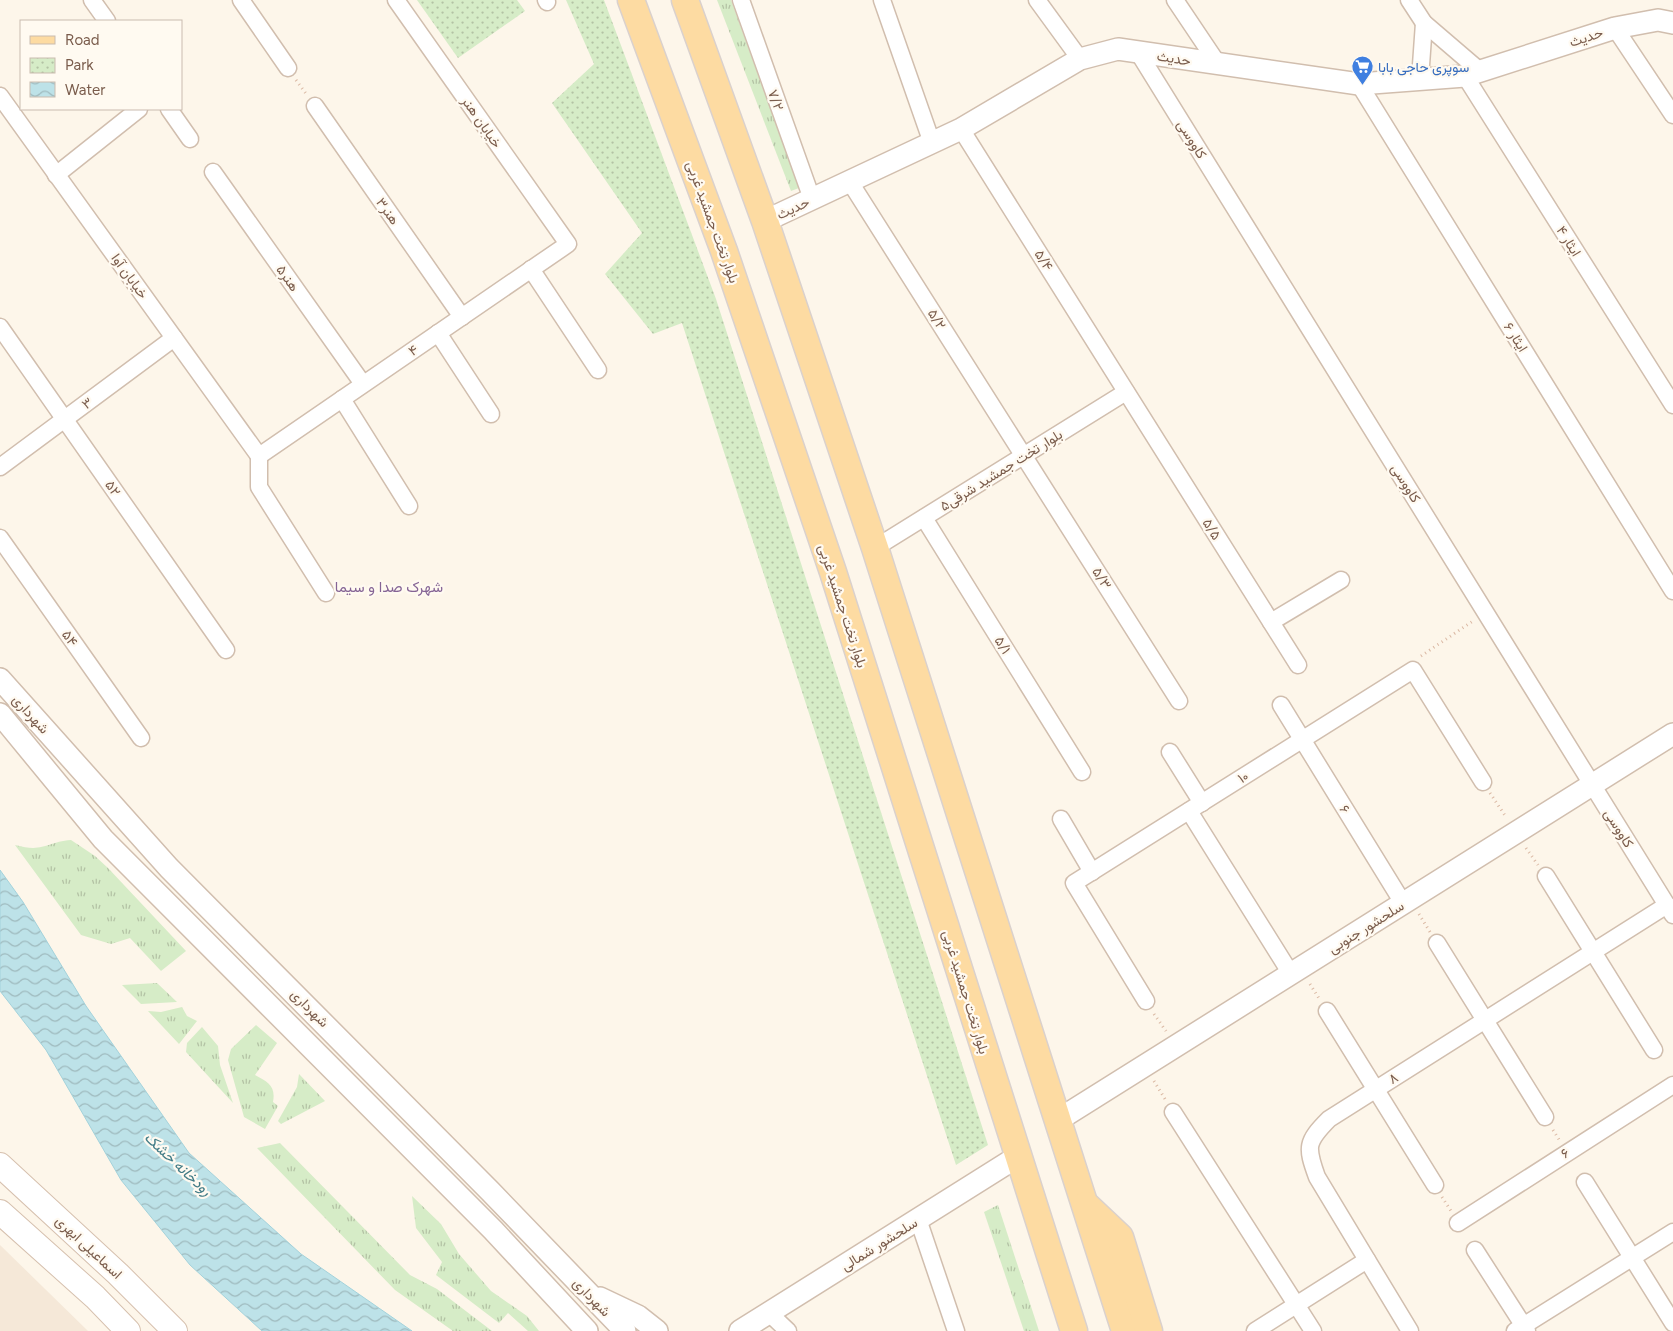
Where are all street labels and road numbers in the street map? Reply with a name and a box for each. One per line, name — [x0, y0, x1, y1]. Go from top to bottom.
street label: حدیث — [1567, 24, 1605, 51]
street label: حدیث — [1156, 47, 1192, 70]
street label: ۷/۲ — [764, 87, 787, 113]
street label: خیابان هنر — [457, 93, 505, 151]
street label: کاووسی — [1173, 117, 1210, 162]
street label: بلوار تخت جمشید غربی — [683, 159, 743, 286]
street label: هنر۳ — [372, 194, 403, 228]
street label: حدیث — [774, 194, 812, 223]
street label: ایثار ۴ — [1553, 223, 1584, 260]
street label: ۵/۴ — [1031, 247, 1057, 274]
street label: خیابان آوا — [108, 250, 152, 302]
street label: هنر۵ — [273, 262, 303, 295]
street label: ۵/۲ — [924, 306, 949, 333]
street label: ایثار ۶ — [1500, 319, 1531, 355]
street label: ۴ — [405, 341, 421, 360]
street label: ۳ — [78, 394, 96, 413]
street label: بلوار تخت جمشید شرقی۵ — [937, 426, 1066, 515]
street label: کاووسی — [1387, 461, 1424, 506]
street label: ۵۲ — [101, 477, 124, 500]
street label: ۵/۵ — [1199, 515, 1225, 543]
street label: بلوار تخت جمشید غربی — [815, 542, 870, 670]
street label: ۵/۳ — [1088, 564, 1115, 592]
street label: ۵۴ — [58, 627, 81, 650]
street label: ۵/۱ — [991, 633, 1014, 657]
street label: شهرداری — [9, 691, 53, 737]
street label: ۱۰ — [1235, 768, 1252, 787]
street label: ۶ — [1336, 802, 1354, 817]
street label: کاووسی — [1600, 806, 1637, 851]
street label: سلحشور جنوبی — [1325, 897, 1407, 957]
street label: بلوار تخت جمشید غربی — [939, 928, 992, 1056]
street label: شهرداری — [287, 986, 332, 1031]
street label: ۸ — [1385, 1069, 1401, 1088]
street label: ۶ — [1558, 1144, 1573, 1162]
street label: اسماعیلی ابهری — [52, 1212, 126, 1283]
street label: سلحشور شمالی — [838, 1214, 921, 1275]
street label: شهرداری — [569, 1275, 614, 1320]

